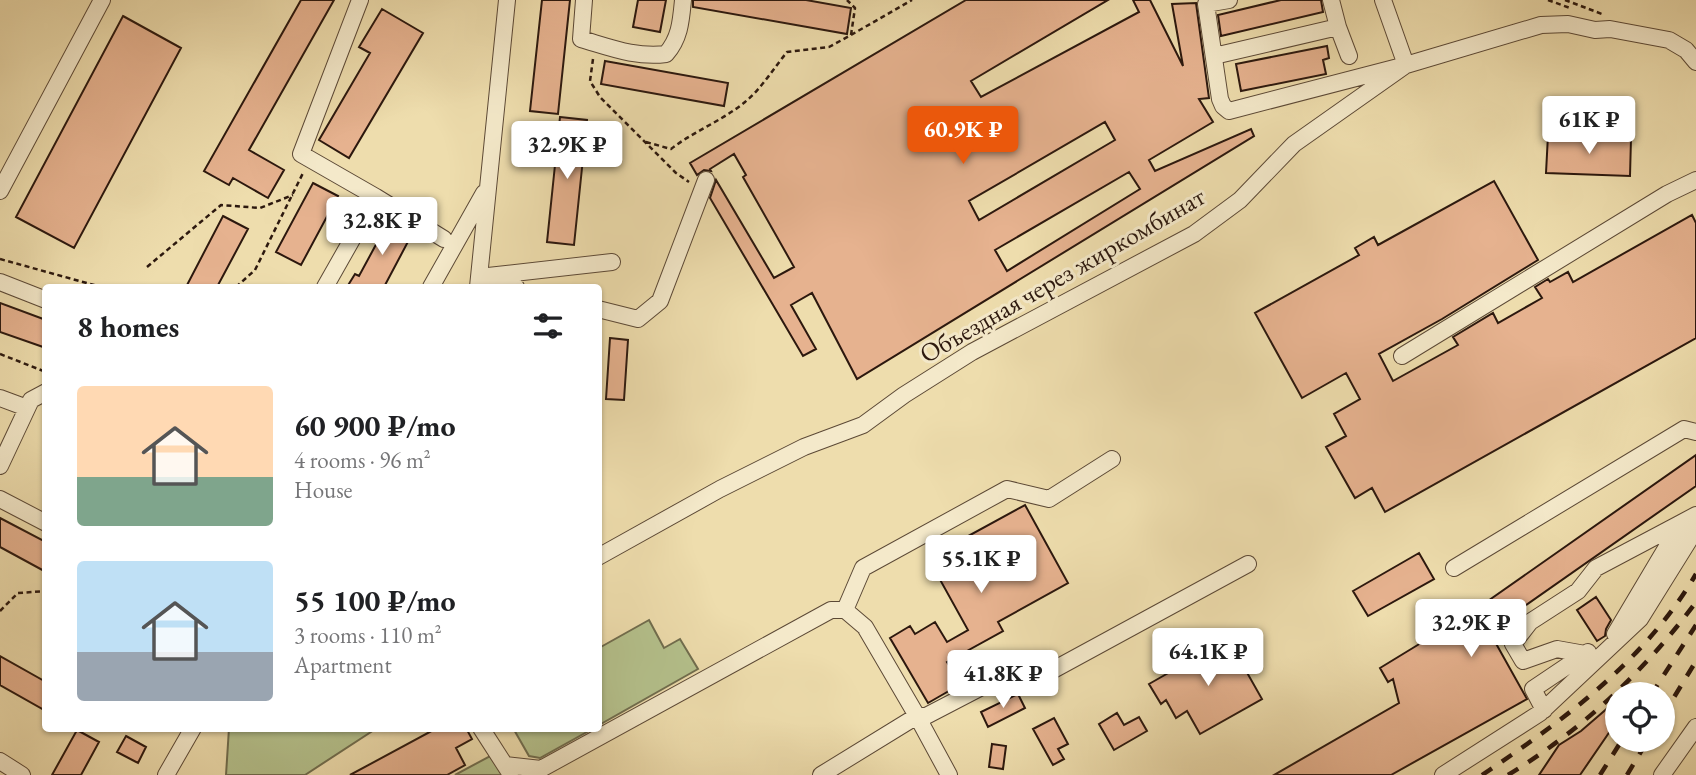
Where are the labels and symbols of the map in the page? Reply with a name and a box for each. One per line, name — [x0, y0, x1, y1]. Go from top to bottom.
pin: 61K ₽ — [1540, 96, 1638, 156]
pin: 60.9K ₽ — [898, 106, 1028, 166]
pin: 32.9K ₽ — [502, 122, 632, 181]
street label: Объездная через жиркомбинат — [913, 179, 1211, 371]
pin: 32.8K ₽ — [317, 198, 447, 257]
pin: 55.1K ₽ — [916, 536, 1046, 595]
pin: 32.9K ₽ — [1406, 600, 1536, 659]
pin: 64.1K ₽ — [1143, 628, 1273, 688]
pin: 41.8K ₽ — [938, 650, 1068, 710]

